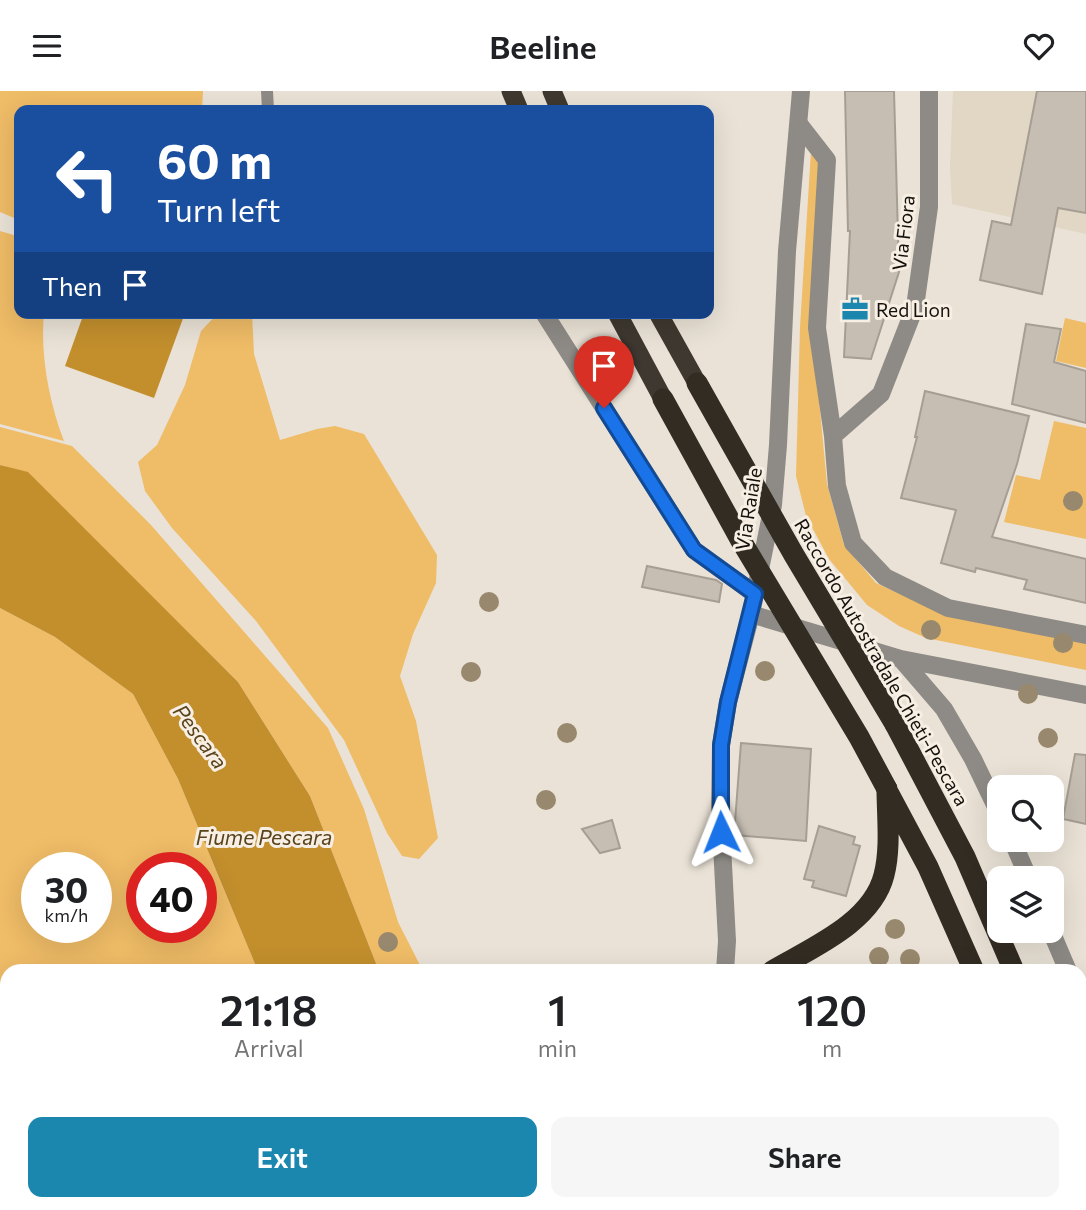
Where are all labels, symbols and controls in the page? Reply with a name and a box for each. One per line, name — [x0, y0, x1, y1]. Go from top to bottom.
text: Beeline — [489, 26, 597, 66]
icon: menu — [28, 27, 66, 65]
icon: heart — [1020, 27, 1058, 65]
text: 60 m — [157, 129, 272, 189]
icon: left — [42, 133, 133, 224]
text: Turn left — [157, 189, 281, 229]
street label: Via Fiora — [887, 194, 919, 272]
icon: arrive — [116, 266, 154, 304]
text: Then — [42, 270, 102, 301]
office icon: Red Lion — [840, 294, 870, 324]
place label: Red Lion — [876, 298, 951, 321]
pin — [574, 336, 634, 408]
icon: arrive — [585, 347, 623, 385]
street label: Via Raiale — [730, 466, 766, 552]
street label: Raccordo Autostradale Chieti-Pescara — [790, 514, 974, 810]
water label: Pescara — [169, 699, 233, 773]
map controls — [987, 775, 1064, 943]
button: search — [987, 775, 1064, 852]
position arrow — [684, 795, 758, 869]
water label: Fiume Pescara — [196, 824, 332, 849]
speed limit sign: 40 — [126, 852, 217, 943]
button: layers — [987, 866, 1064, 943]
text: 30 — [45, 867, 88, 910]
text: km/h — [45, 904, 88, 926]
text: 21:18 — [220, 983, 318, 1035]
text: 1 — [548, 983, 567, 1035]
text: 120 — [797, 983, 867, 1035]
text: Arrival — [234, 1034, 304, 1062]
text: min — [538, 1034, 577, 1062]
text: m — [822, 1034, 842, 1062]
button: Exit — [28, 1117, 537, 1197]
button: Share — [551, 1117, 1059, 1197]

